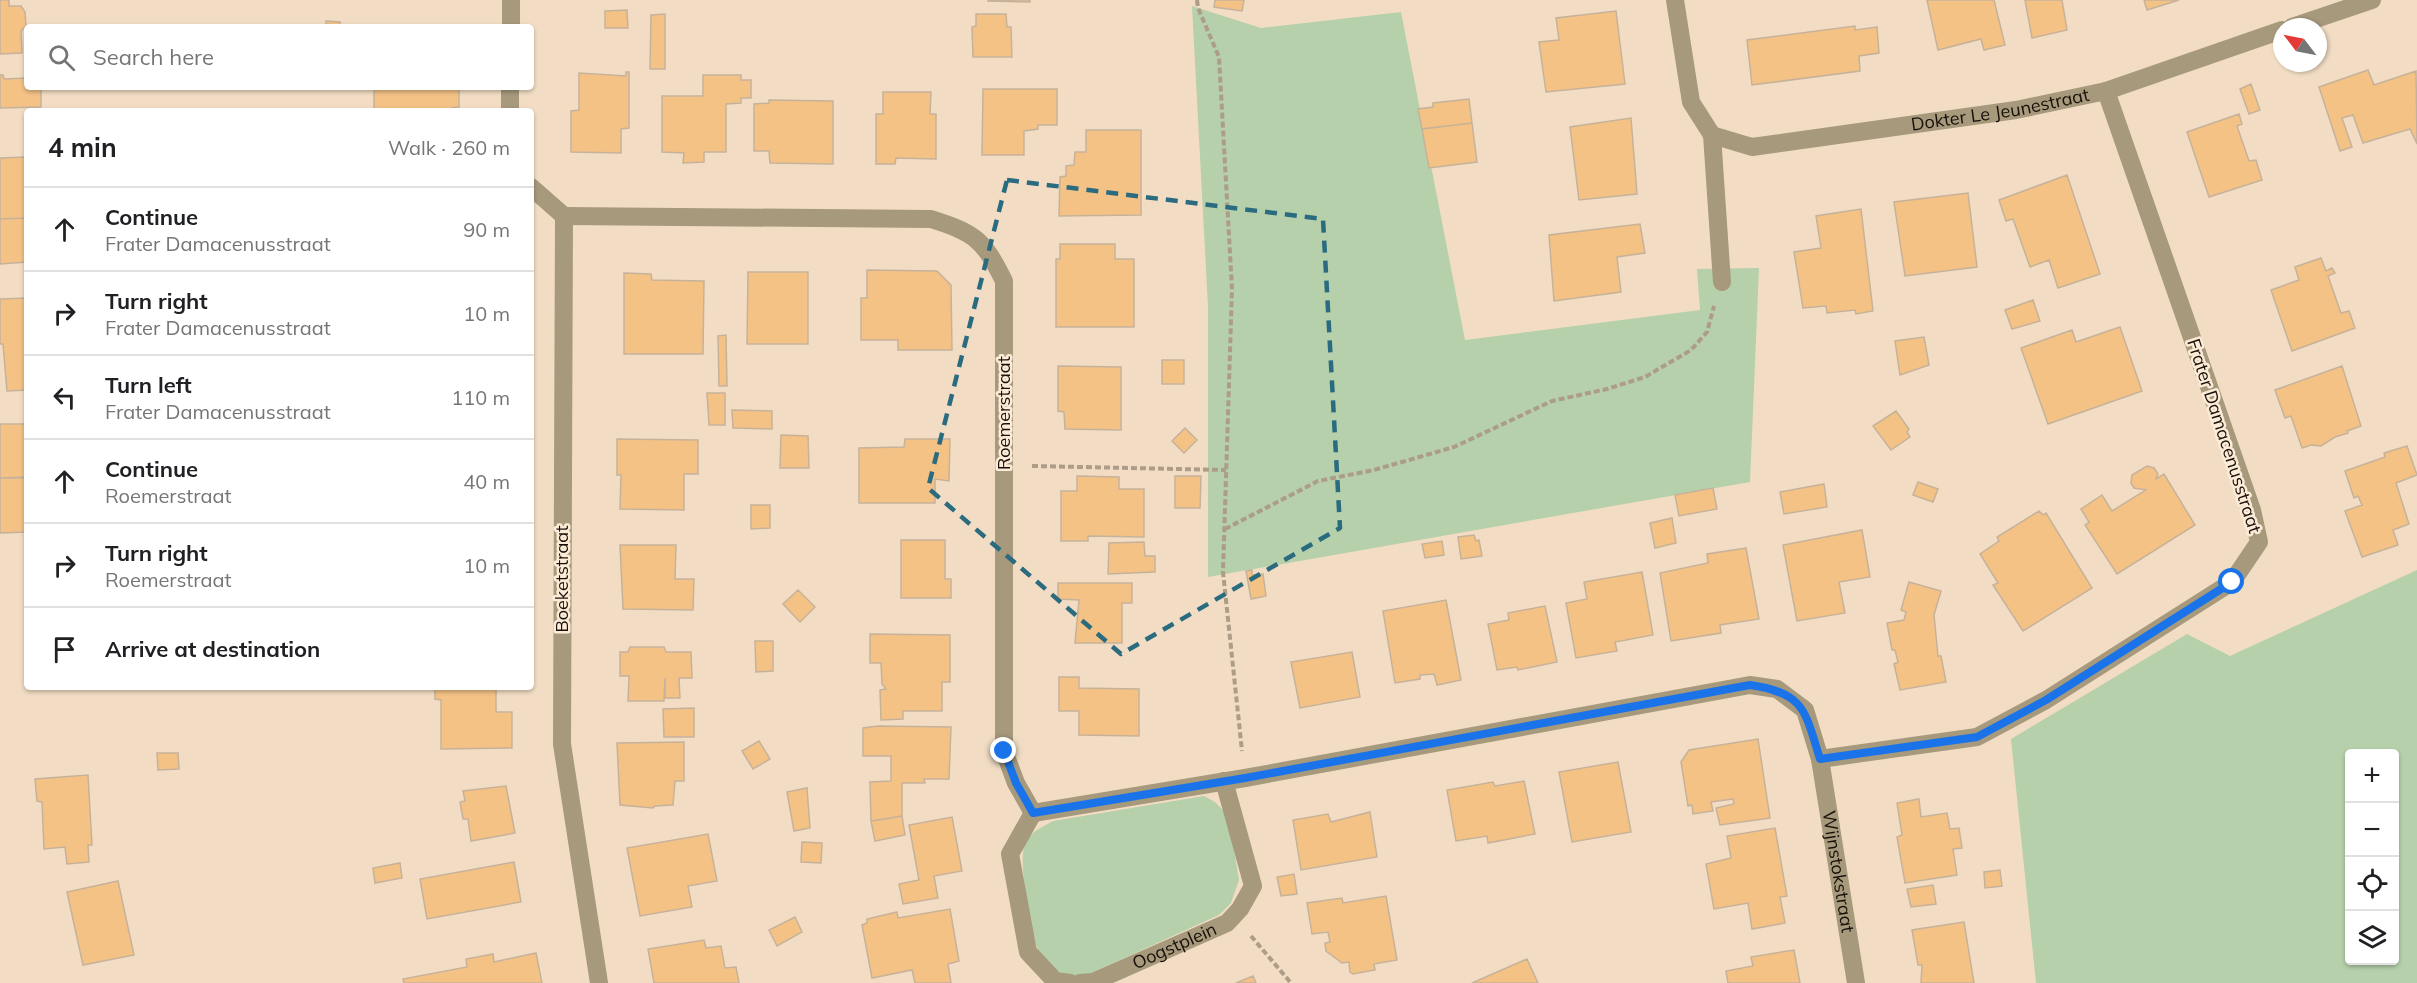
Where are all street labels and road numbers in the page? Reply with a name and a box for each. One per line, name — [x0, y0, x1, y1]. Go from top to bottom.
street label: Dokter Le Jeunestraat — [1909, 83, 2091, 136]
street label: Frater Damacenusstraat — [2182, 336, 2267, 536]
street label: Roemerstraat — [992, 356, 1015, 470]
street label: Boeketstraat — [550, 526, 573, 632]
street label: Wijnstokstraat — [1817, 809, 1860, 934]
street label: Oogstplein — [1128, 917, 1220, 974]

